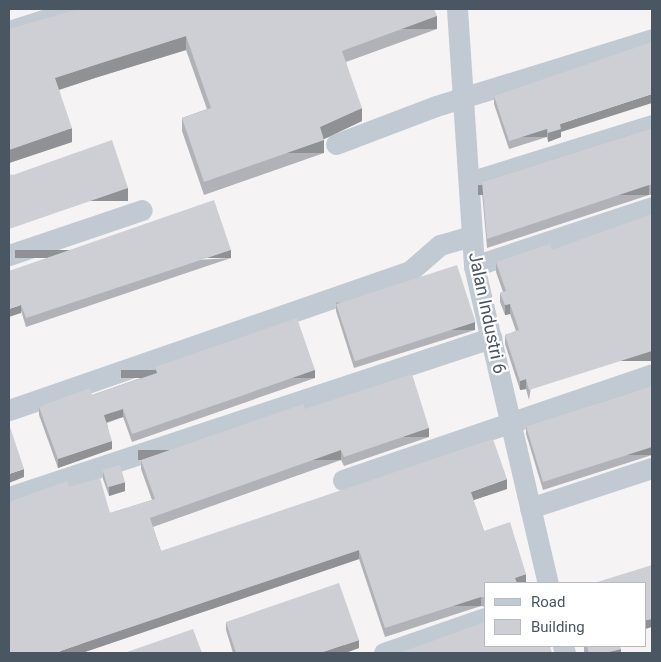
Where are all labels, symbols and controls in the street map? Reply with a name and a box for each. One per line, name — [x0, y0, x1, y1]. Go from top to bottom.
street label: Jalan Industri 6 — [464, 250, 510, 376]
legend — [483, 582, 646, 647]
text: Road — [531, 593, 565, 611]
text: Building — [531, 618, 585, 636]

